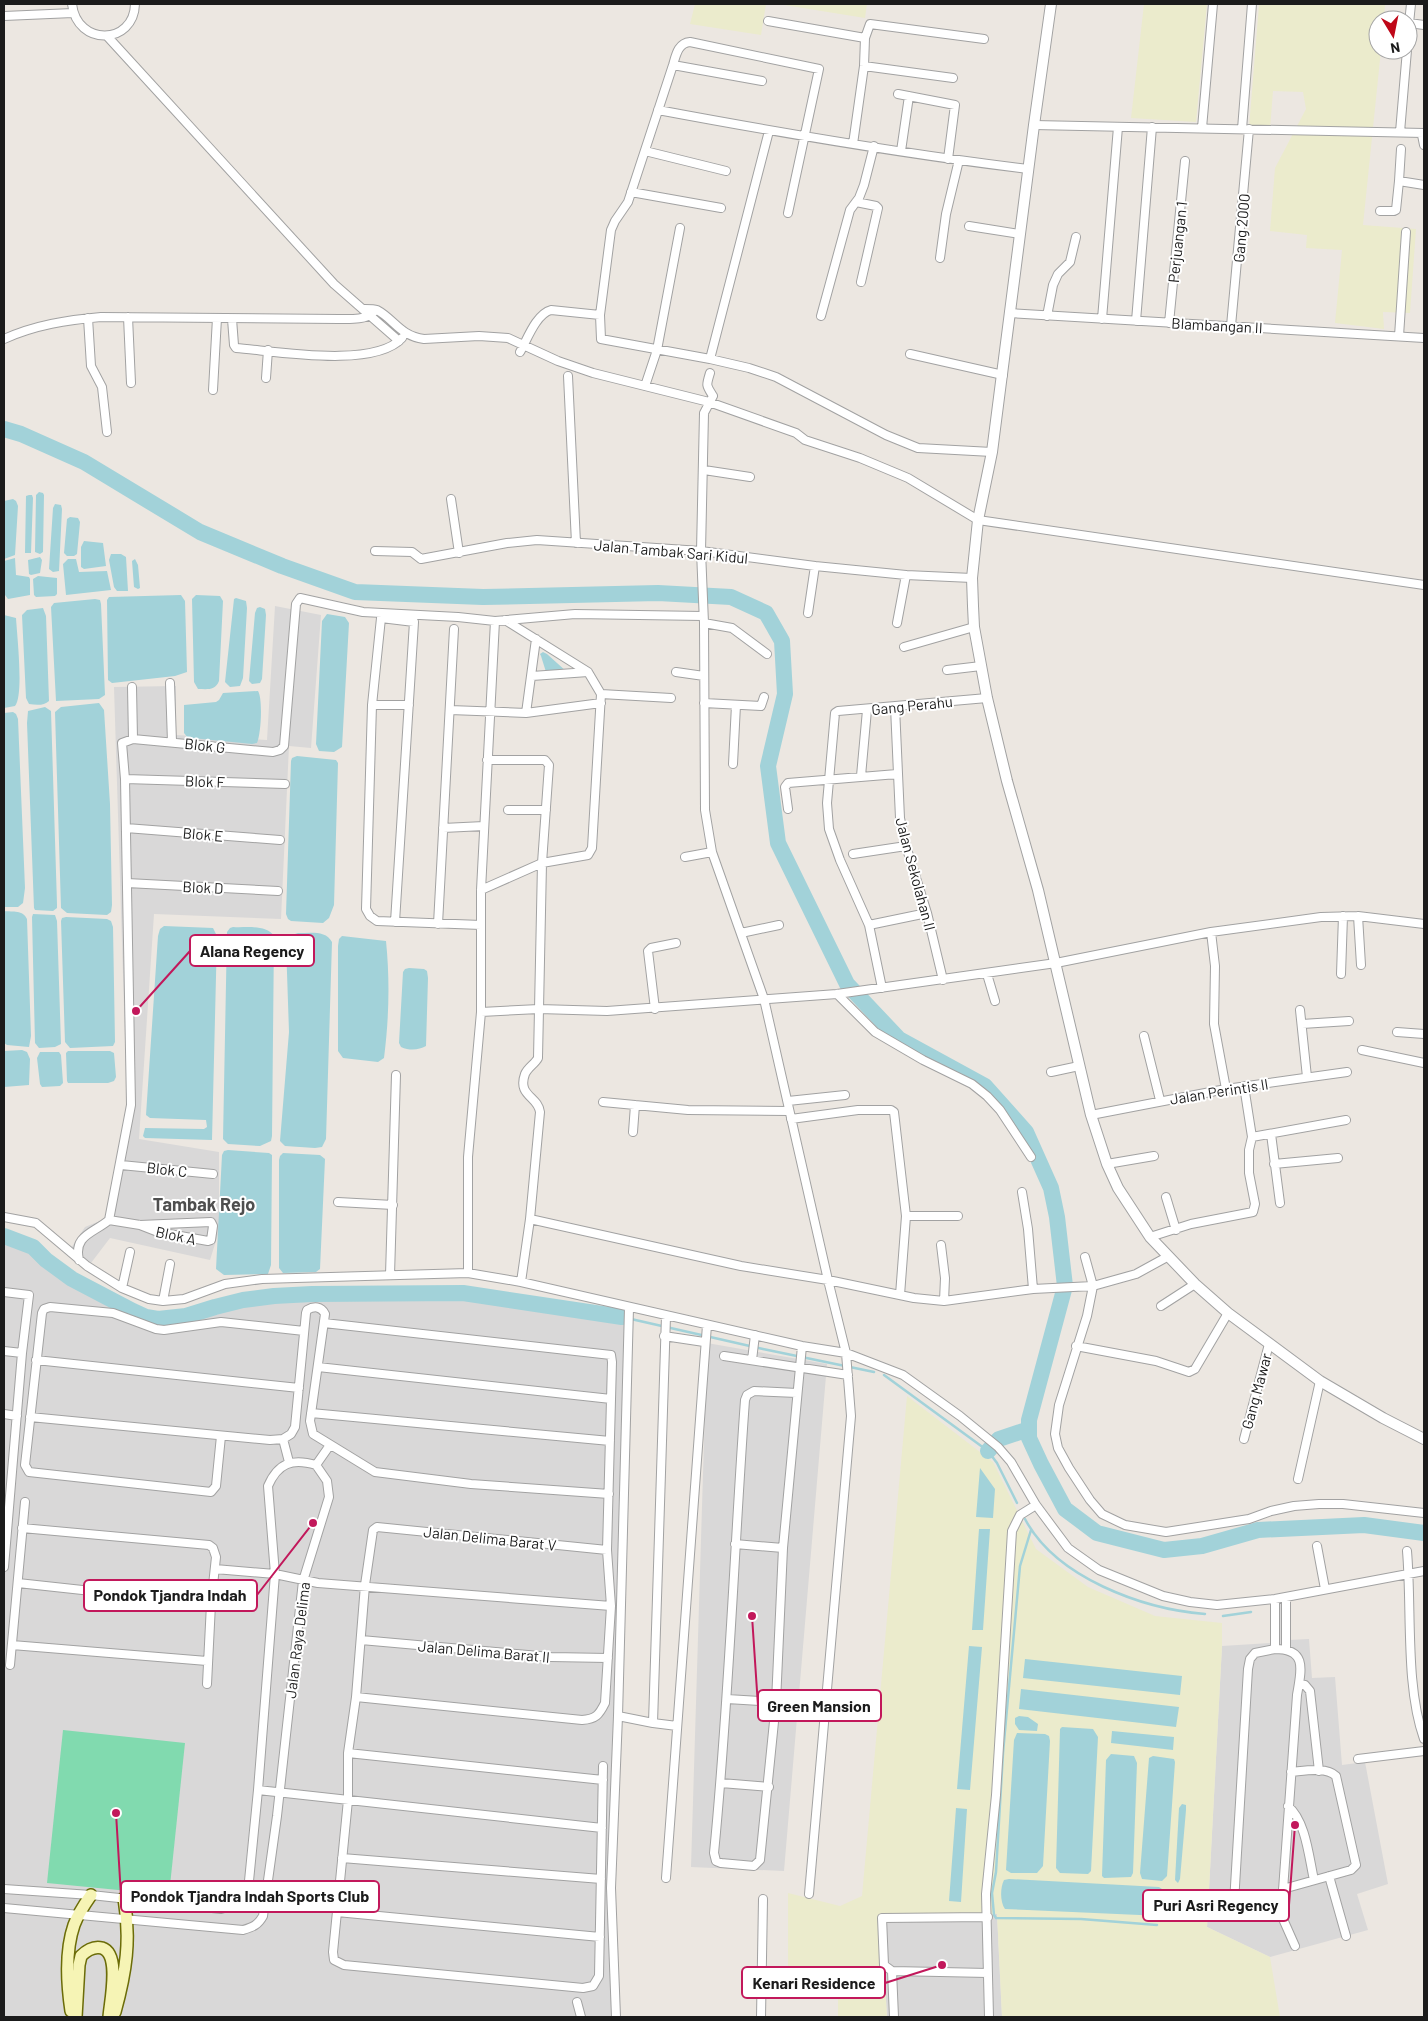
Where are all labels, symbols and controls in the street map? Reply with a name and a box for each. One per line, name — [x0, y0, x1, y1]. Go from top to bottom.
north arrow — [1368, 10, 1418, 60]
text: N — [1389, 39, 1401, 57]
street label: Gang 2000 — [1229, 193, 1253, 263]
street label: Perjuangan 1 — [1164, 201, 1190, 283]
street label: Blambangan II — [1171, 314, 1263, 336]
street label: Jalan Tambak Sari Kidul — [593, 535, 749, 567]
street label: Gang Perahu — [870, 692, 954, 718]
street label: Blok G — [184, 734, 226, 756]
street label: Blok F — [185, 771, 226, 791]
street label: Jalan Sekolahan II — [892, 815, 940, 933]
street label: Blok E — [182, 823, 224, 845]
street label: Blok D — [182, 877, 224, 897]
callout: Alana Regency — [190, 935, 314, 966]
text: Alana Regency — [200, 941, 304, 960]
street label: Jalan Perintis II — [1168, 1074, 1270, 1108]
street label: Blok C — [146, 1158, 188, 1180]
district label: Tambak Rejo — [153, 1193, 255, 1215]
street label: Blok A — [154, 1222, 198, 1248]
street label: Gang Mawar — [1237, 1351, 1275, 1431]
street label: Jalan Delima Barat V — [423, 1522, 557, 1554]
callout: Pondok Tjandra Indah — [84, 1580, 257, 1611]
street label: Jalan Raya Delima — [281, 1581, 313, 1699]
text: Pondok Tjandra Indah — [94, 1585, 246, 1604]
street label: Jalan Delima Barat II — [417, 1636, 551, 1666]
callout: Green Mansion — [758, 1690, 881, 1721]
text: Green Mansion — [767, 1696, 871, 1715]
callout: Pondok Tjandra Indah Sports Club — [121, 1881, 379, 1912]
text: Pondok Tjandra Indah Sports Club — [131, 1886, 369, 1905]
callout: Puri Asri Regency — [1143, 1890, 1289, 1921]
text: Puri Asri Regency — [1153, 1895, 1279, 1914]
callout: Kenari Residence — [742, 1967, 885, 1998]
text: Kenari Residence — [753, 1973, 876, 1992]

